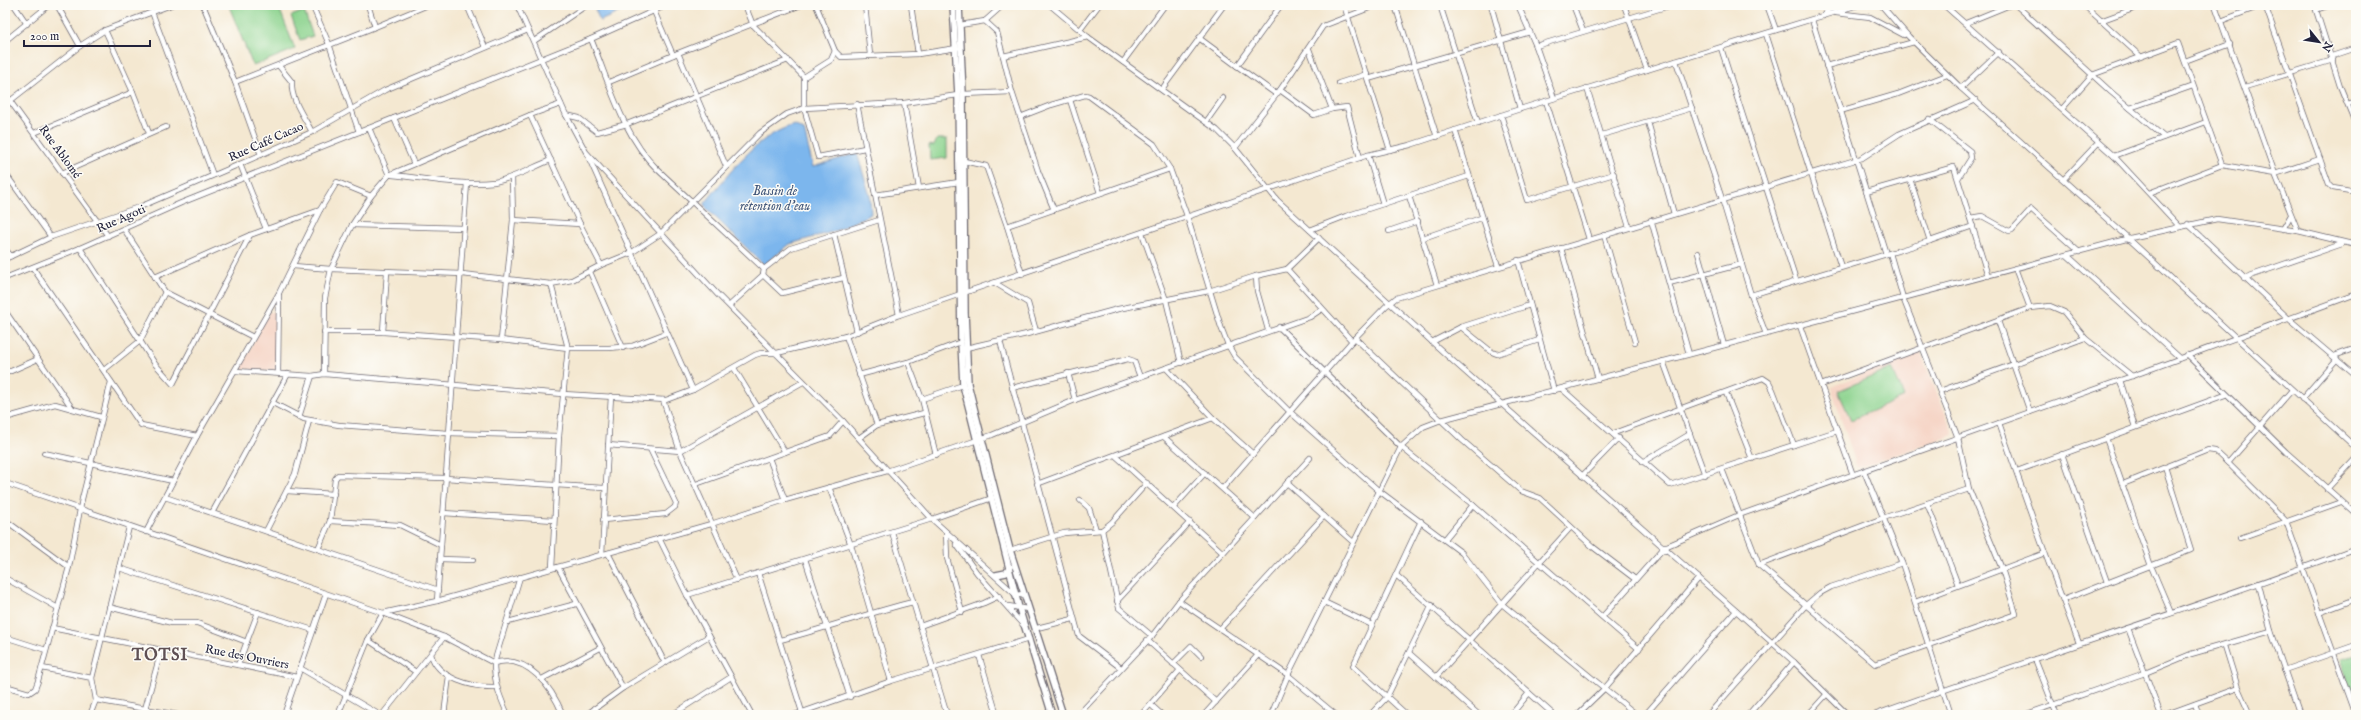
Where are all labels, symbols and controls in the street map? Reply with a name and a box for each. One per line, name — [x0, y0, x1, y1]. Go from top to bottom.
scale bar — [24, 22, 150, 48]
north arrow — [2299, 22, 2339, 62]
text: 200 m — [30, 29, 59, 44]
text: N — [2318, 38, 2336, 55]
street label: Rue Café Cacao — [226, 119, 306, 165]
street label: Rue Ablomé — [36, 122, 85, 182]
water label: Bassin de rétention d'eau — [740, 183, 810, 215]
street label: Rue Agoti — [94, 202, 148, 236]
street label: Rue des Ouvriers — [204, 641, 290, 673]
district label: TOTSI — [131, 646, 188, 666]

